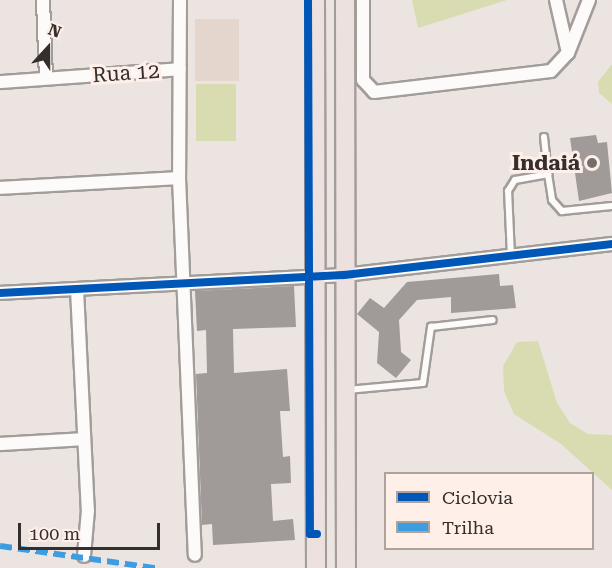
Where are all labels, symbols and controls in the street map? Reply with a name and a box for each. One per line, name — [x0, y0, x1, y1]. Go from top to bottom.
north arrow — [18, 18, 78, 78]
text: N — [45, 20, 64, 42]
street label: Rua 12 — [91, 58, 161, 88]
place label: Indaiá — [512, 150, 580, 176]
marker: Indaiá — [585, 156, 599, 170]
legend — [384, 472, 594, 550]
text: Ciclovia — [442, 487, 513, 508]
scale bar — [21, 511, 164, 549]
text: Trilha — [442, 517, 494, 538]
text: 100 m — [29, 523, 80, 544]

